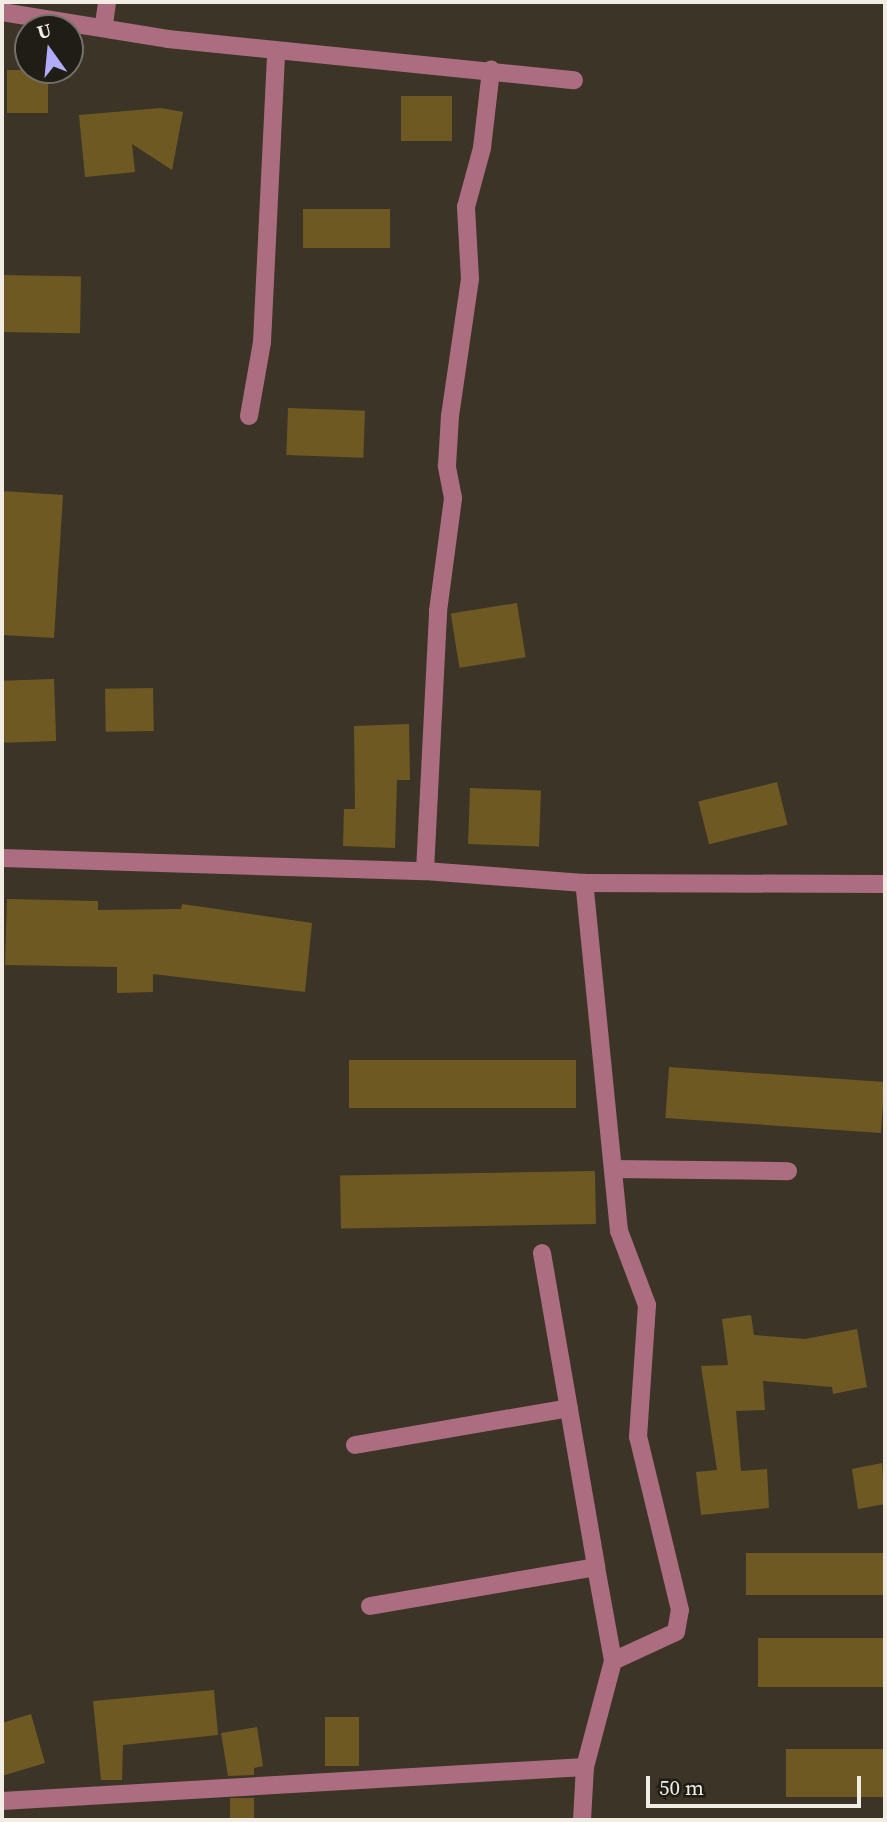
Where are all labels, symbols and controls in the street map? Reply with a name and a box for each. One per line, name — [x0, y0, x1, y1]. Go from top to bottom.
north arrow — [14, 14, 84, 84]
text: U — [34, 16, 54, 45]
scale bar — [649, 1762, 864, 1806]
text: 50 m — [659, 1773, 704, 1802]

